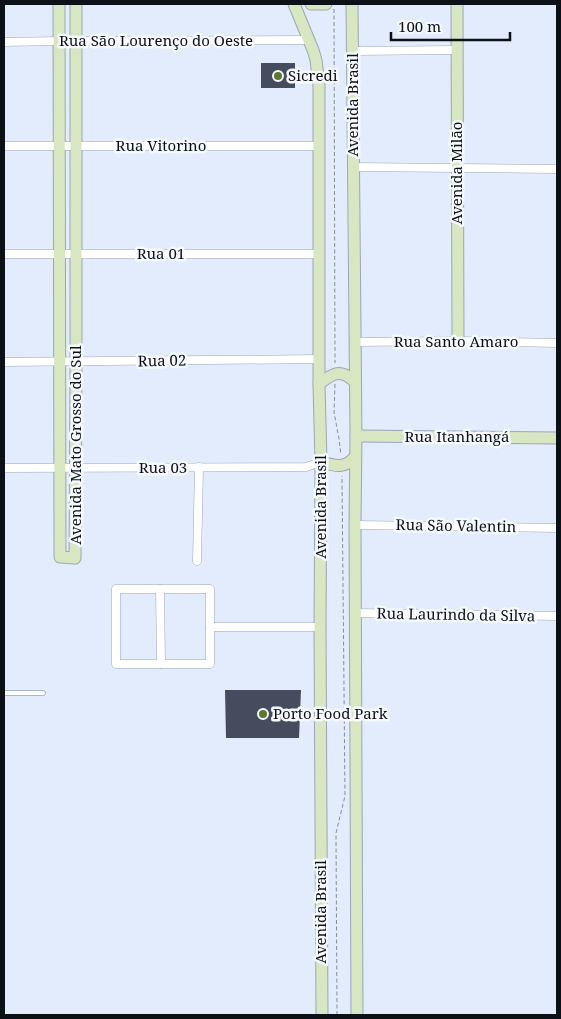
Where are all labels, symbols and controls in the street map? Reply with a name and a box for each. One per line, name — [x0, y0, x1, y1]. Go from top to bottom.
scale bar — [391, 10, 510, 42]
text: 100 m — [398, 16, 441, 36]
street label: Rua São Lourenço do Oeste — [59, 30, 253, 50]
street label: Avenida Brasil — [342, 53, 362, 157]
place label: Sicredi — [288, 65, 338, 85]
marker: Sicredi — [272, 70, 284, 82]
street label: Avenida Milão — [446, 121, 466, 225]
street label: Rua Vitorino — [116, 135, 206, 155]
street label: Rua 01 — [137, 243, 185, 263]
street label: Rua Santo Amaro — [394, 331, 518, 351]
street label: Avenida Mato Grosso do Sul — [65, 345, 85, 545]
street label: Rua 02 — [138, 350, 186, 370]
street label: Rua Itanhangá — [405, 426, 509, 446]
street label: Avenida Brasil — [310, 455, 330, 559]
street label: Rua 03 — [139, 457, 187, 477]
street label: Rua São Valentin — [396, 514, 517, 536]
street label: Rua Laurindo da Silva — [377, 603, 536, 625]
place label: Porto Food Park — [273, 703, 388, 723]
marker: Porto Food Park — [257, 708, 269, 720]
street label: Avenida Brasil — [310, 860, 330, 964]

